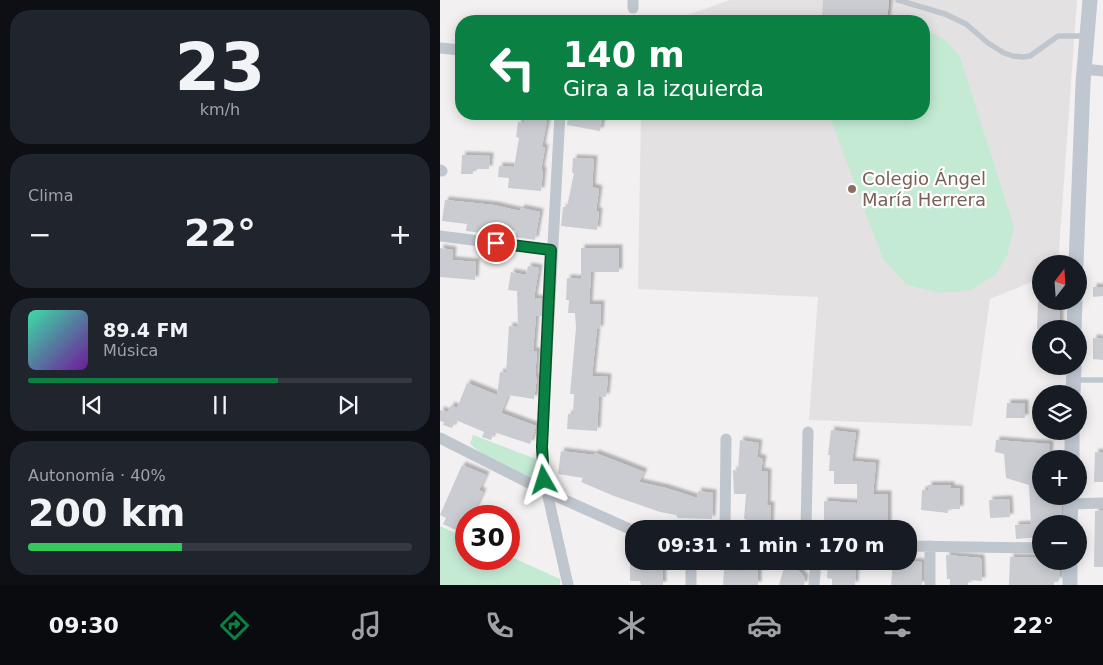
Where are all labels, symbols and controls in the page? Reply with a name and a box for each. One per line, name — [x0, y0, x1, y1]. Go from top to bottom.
text: 23 — [175, 30, 265, 105]
icon: left — [480, 35, 545, 100]
text: 140 m — [563, 35, 685, 75]
text: Gira a la izquierda — [563, 76, 764, 101]
text: km/h — [200, 100, 240, 119]
place label: Colegio Ángel María Herrera — [862, 168, 986, 210]
marker: Colegio Ángel María Herrera — [846, 183, 858, 195]
text: Clima — [28, 186, 73, 205]
text: 22° — [184, 211, 256, 255]
text: − — [28, 218, 51, 251]
text: + — [389, 218, 412, 251]
pin — [475, 222, 517, 264]
icon: arrive — [482, 229, 510, 257]
north arrow — [1032, 255, 1088, 310]
map controls — [1032, 255, 1087, 570]
text: 89.4 FM — [103, 319, 188, 341]
button: search — [1032, 320, 1087, 375]
text: Música — [103, 341, 158, 360]
button: layers — [1032, 385, 1087, 440]
icon: previous — [78, 391, 106, 419]
icon: pause — [206, 391, 234, 419]
icon: next — [334, 391, 362, 419]
button: + — [1032, 450, 1087, 505]
position arrow — [517, 453, 569, 505]
text: Autonomía · 40% — [28, 466, 166, 485]
text: 200 km — [28, 491, 185, 535]
speed limit sign: 30 — [455, 505, 520, 570]
button: − — [1032, 515, 1087, 570]
text: 09:31 · 1 min · 170 m — [657, 534, 885, 556]
icon: directions — [217, 608, 252, 643]
icon: music — [349, 608, 384, 643]
icon: phone — [482, 608, 517, 643]
icon: climate — [614, 608, 649, 643]
icon: car — [747, 608, 782, 643]
icon: filters — [880, 608, 915, 643]
text: 09:30 — [49, 613, 119, 638]
text: 22° — [1012, 613, 1054, 638]

